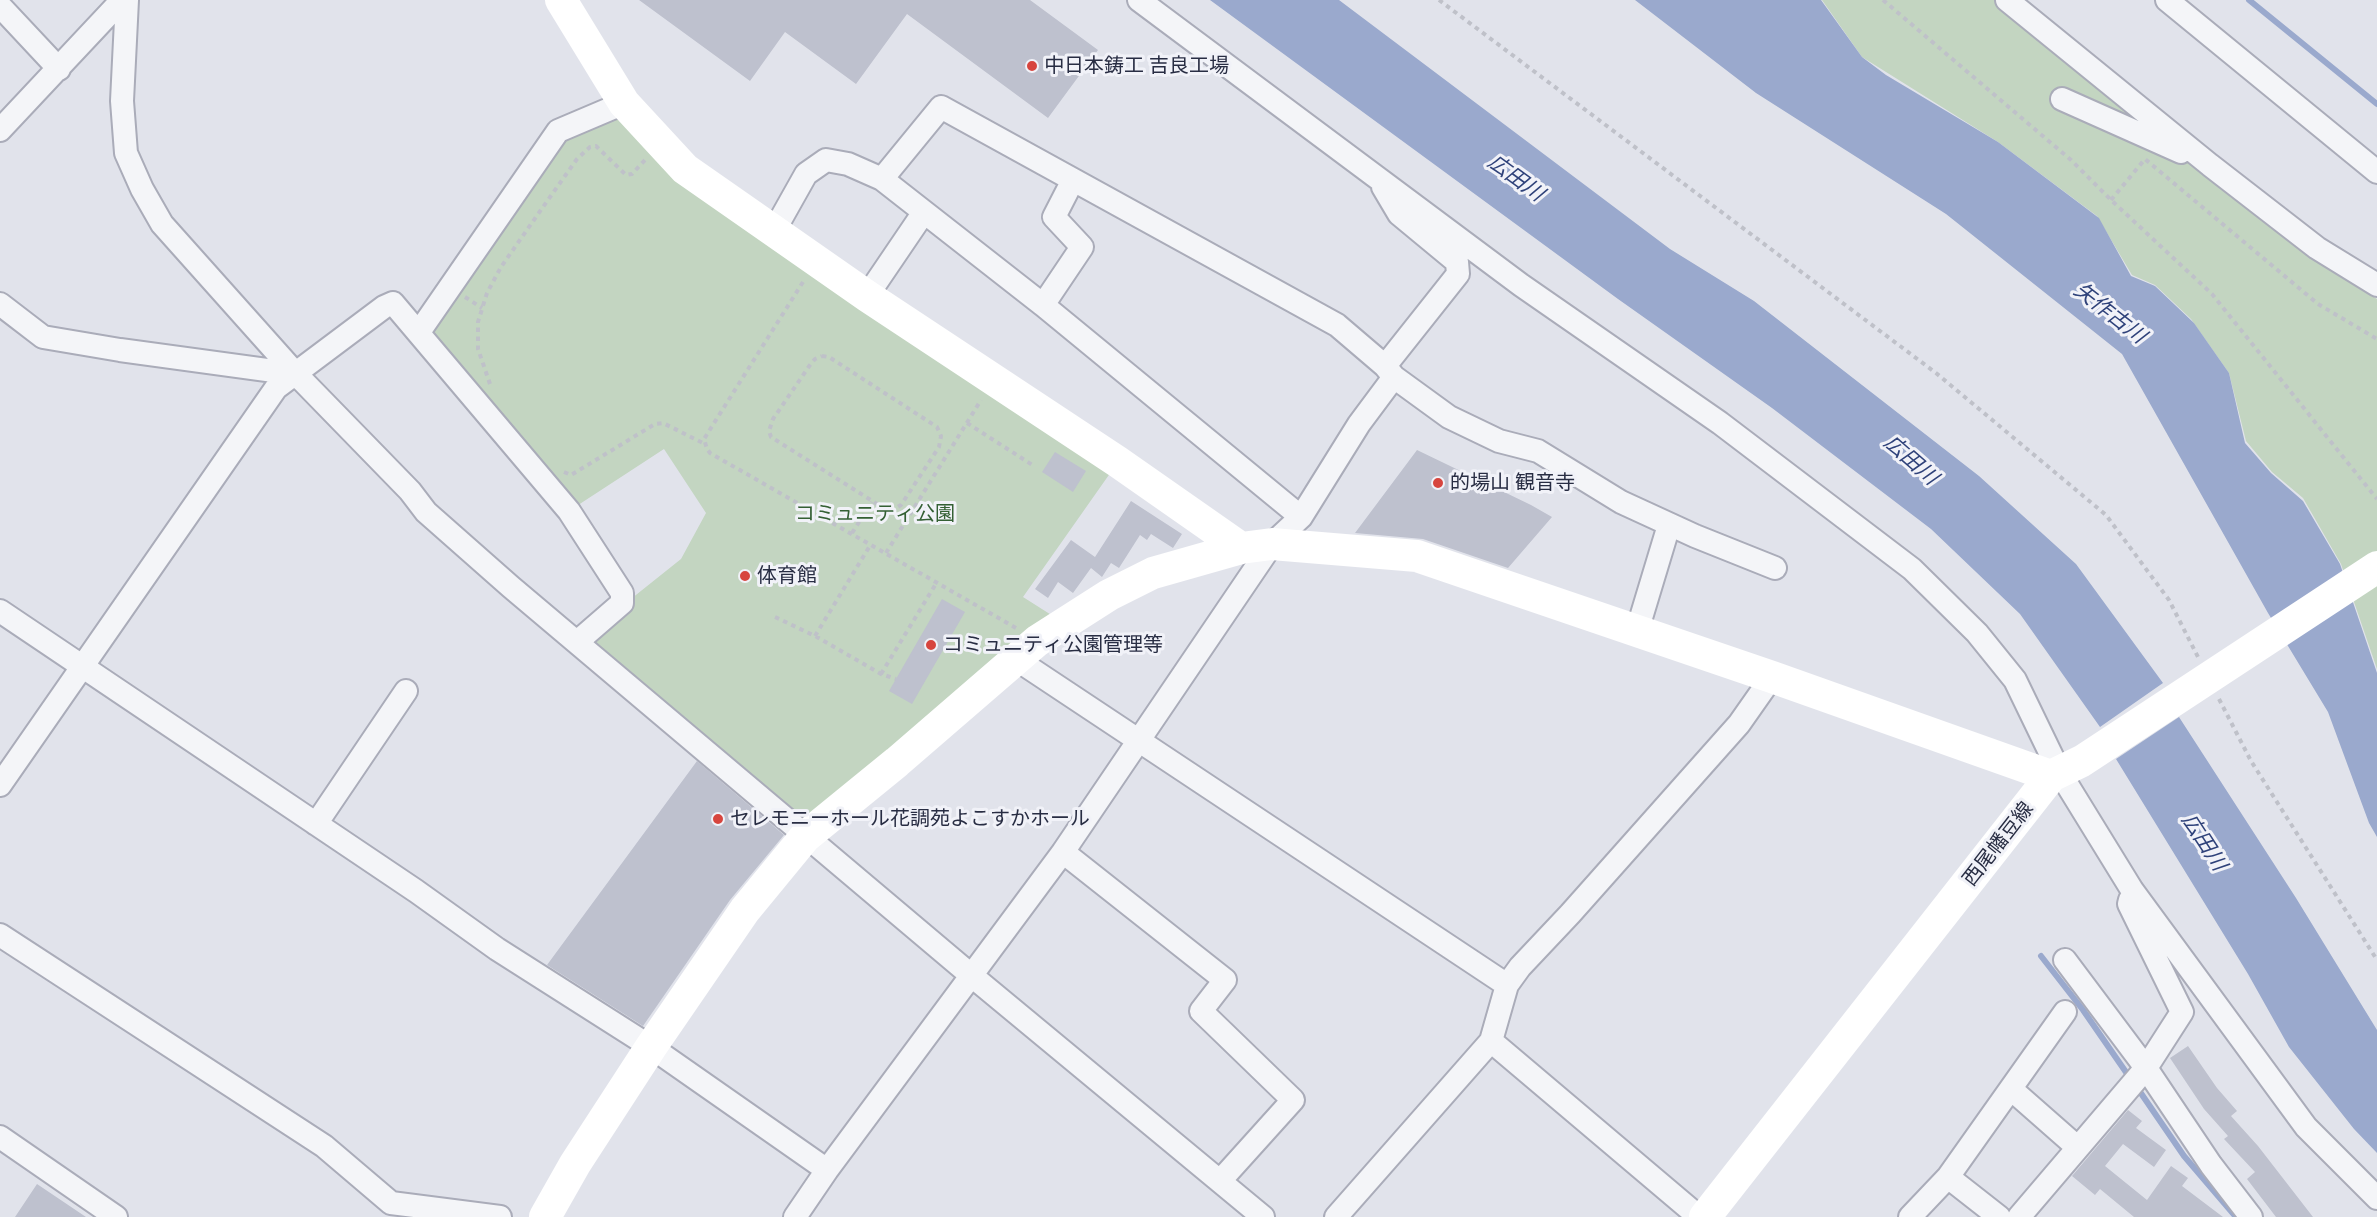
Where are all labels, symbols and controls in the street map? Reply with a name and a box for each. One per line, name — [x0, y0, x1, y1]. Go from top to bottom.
place label: 中日本鋳工 吉良工場 — [1044, 54, 1229, 78]
marker: 中日本鋳工 吉良工場 — [1025, 59, 1039, 73]
water label: 広田川 — [1483, 149, 1549, 207]
water label: 矢作古川 — [2069, 277, 2151, 349]
water label: 広田川 — [1879, 430, 1943, 490]
place label: 的場山 観音寺 — [1450, 471, 1575, 495]
marker: 的場山 観音寺 — [1431, 476, 1445, 490]
park label: コミュニティ公園 — [795, 502, 955, 526]
place label: 体育館 — [757, 564, 817, 588]
marker: 体育館 — [738, 569, 752, 583]
place label: コミュニティ公園管理等 — [943, 633, 1163, 657]
marker: コミュニティ公園管理等 — [924, 638, 938, 652]
street label: 西尾幡豆線 — [1958, 797, 2038, 891]
place label: セレモニーホール花調苑よこすかホール — [730, 807, 1090, 831]
water label: 広田川 — [2176, 809, 2232, 875]
marker: セレモニーホール花調苑よこすかホール — [711, 812, 725, 826]

